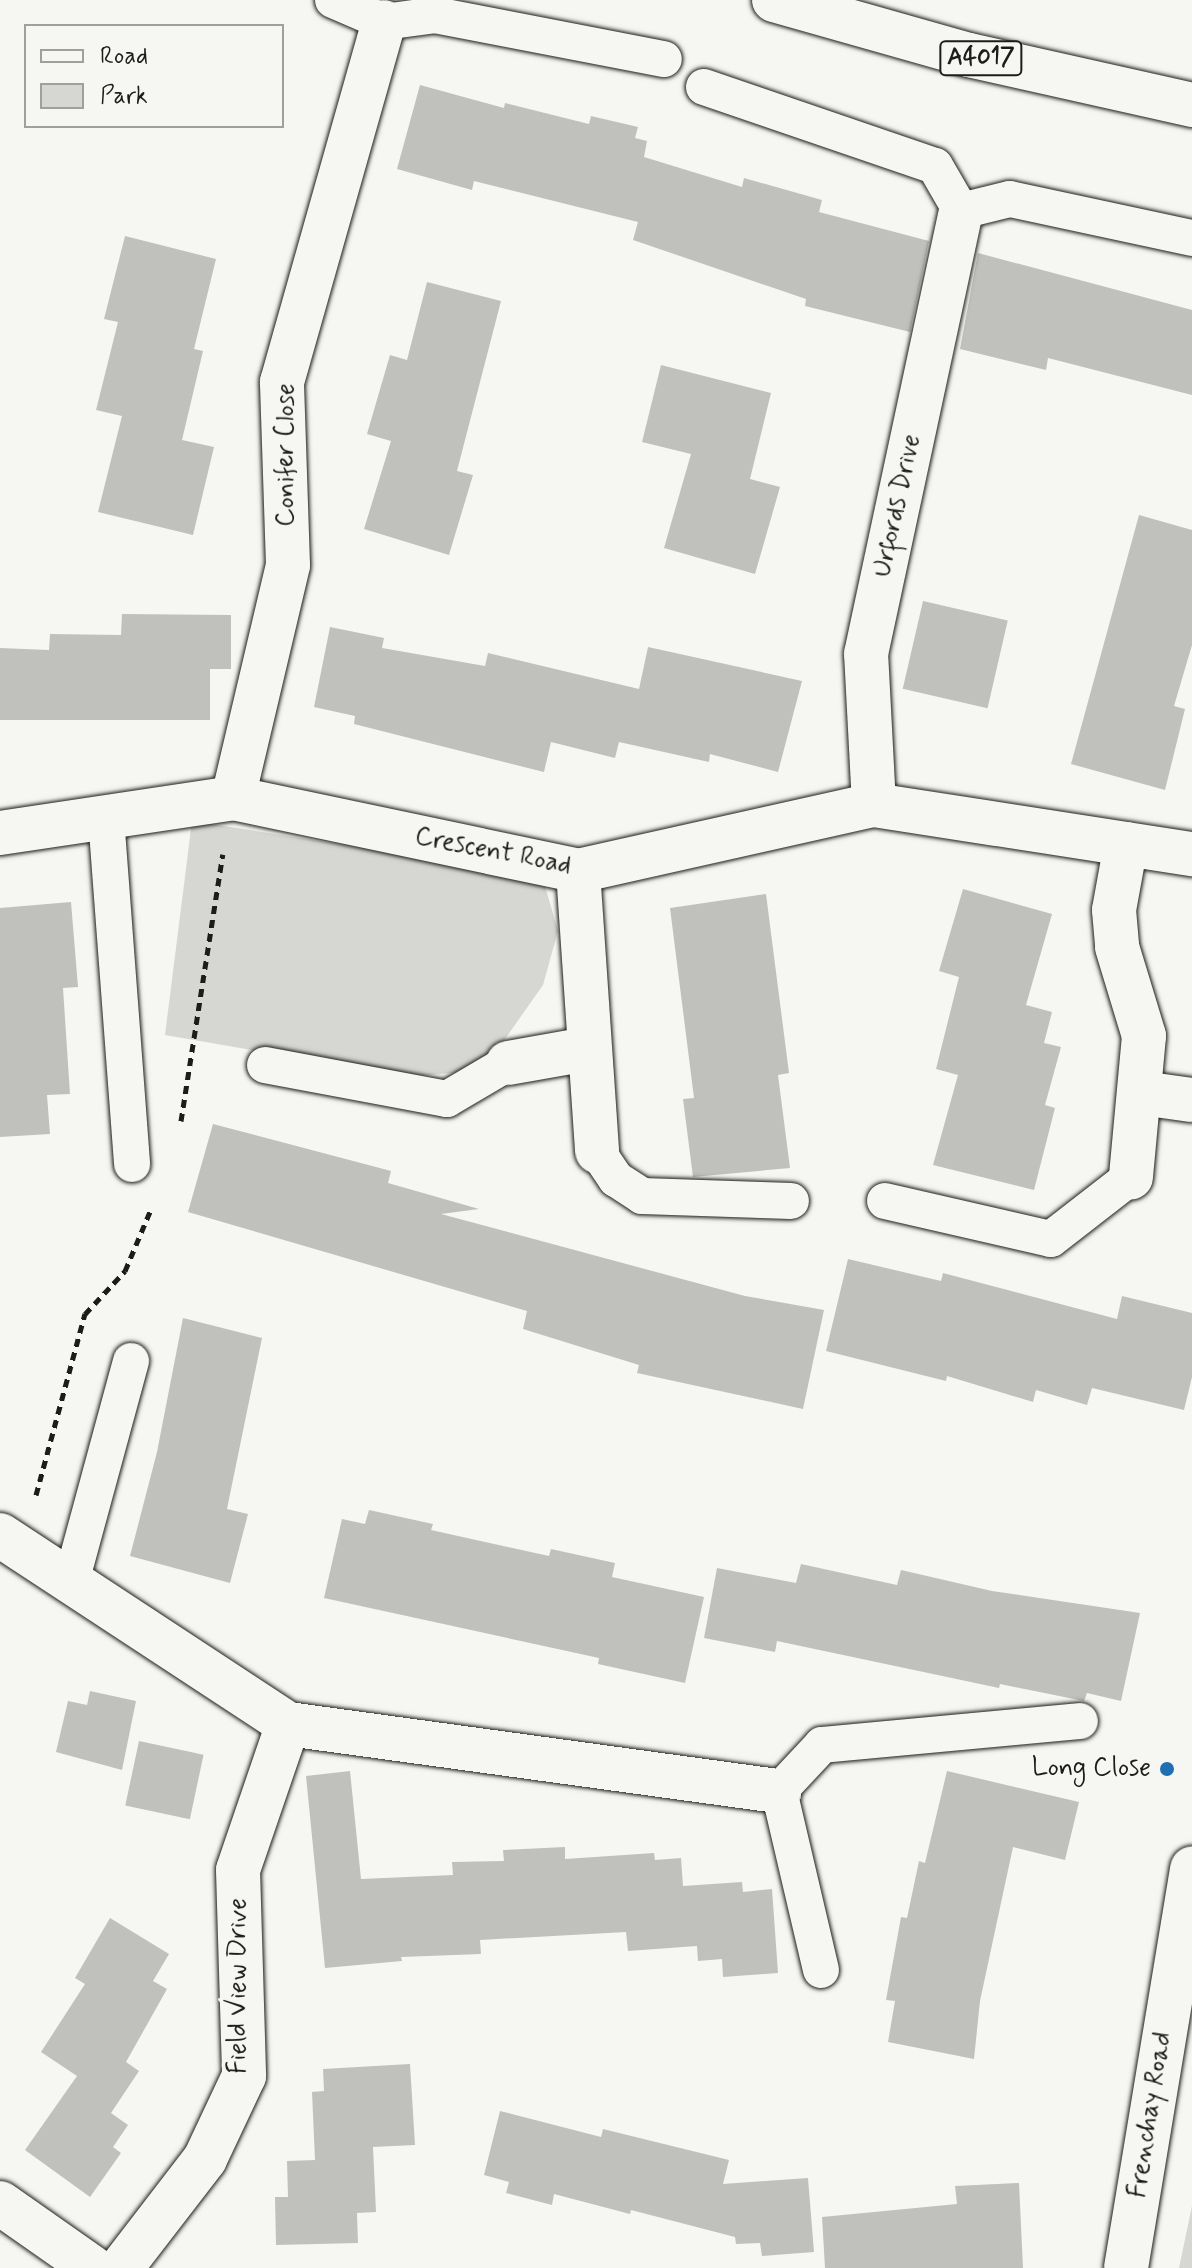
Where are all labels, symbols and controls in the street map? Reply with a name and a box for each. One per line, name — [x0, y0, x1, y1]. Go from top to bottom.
legend — [24, 24, 284, 128]
road number: A4017 — [939, 38, 1023, 78]
text: Road — [100, 41, 148, 72]
text: Park — [100, 81, 148, 112]
street label: Conifer Close — [271, 381, 303, 529]
street label: Urfords Drive — [868, 432, 928, 580]
street label: Crescent Road — [412, 822, 574, 882]
place label: Long Close — [1032, 1753, 1151, 1785]
marker: Long Close — [1158, 1760, 1176, 1778]
street label: Field View Drive — [223, 1899, 255, 2073]
street label: Frenchay Road — [1123, 2031, 1179, 2199]

